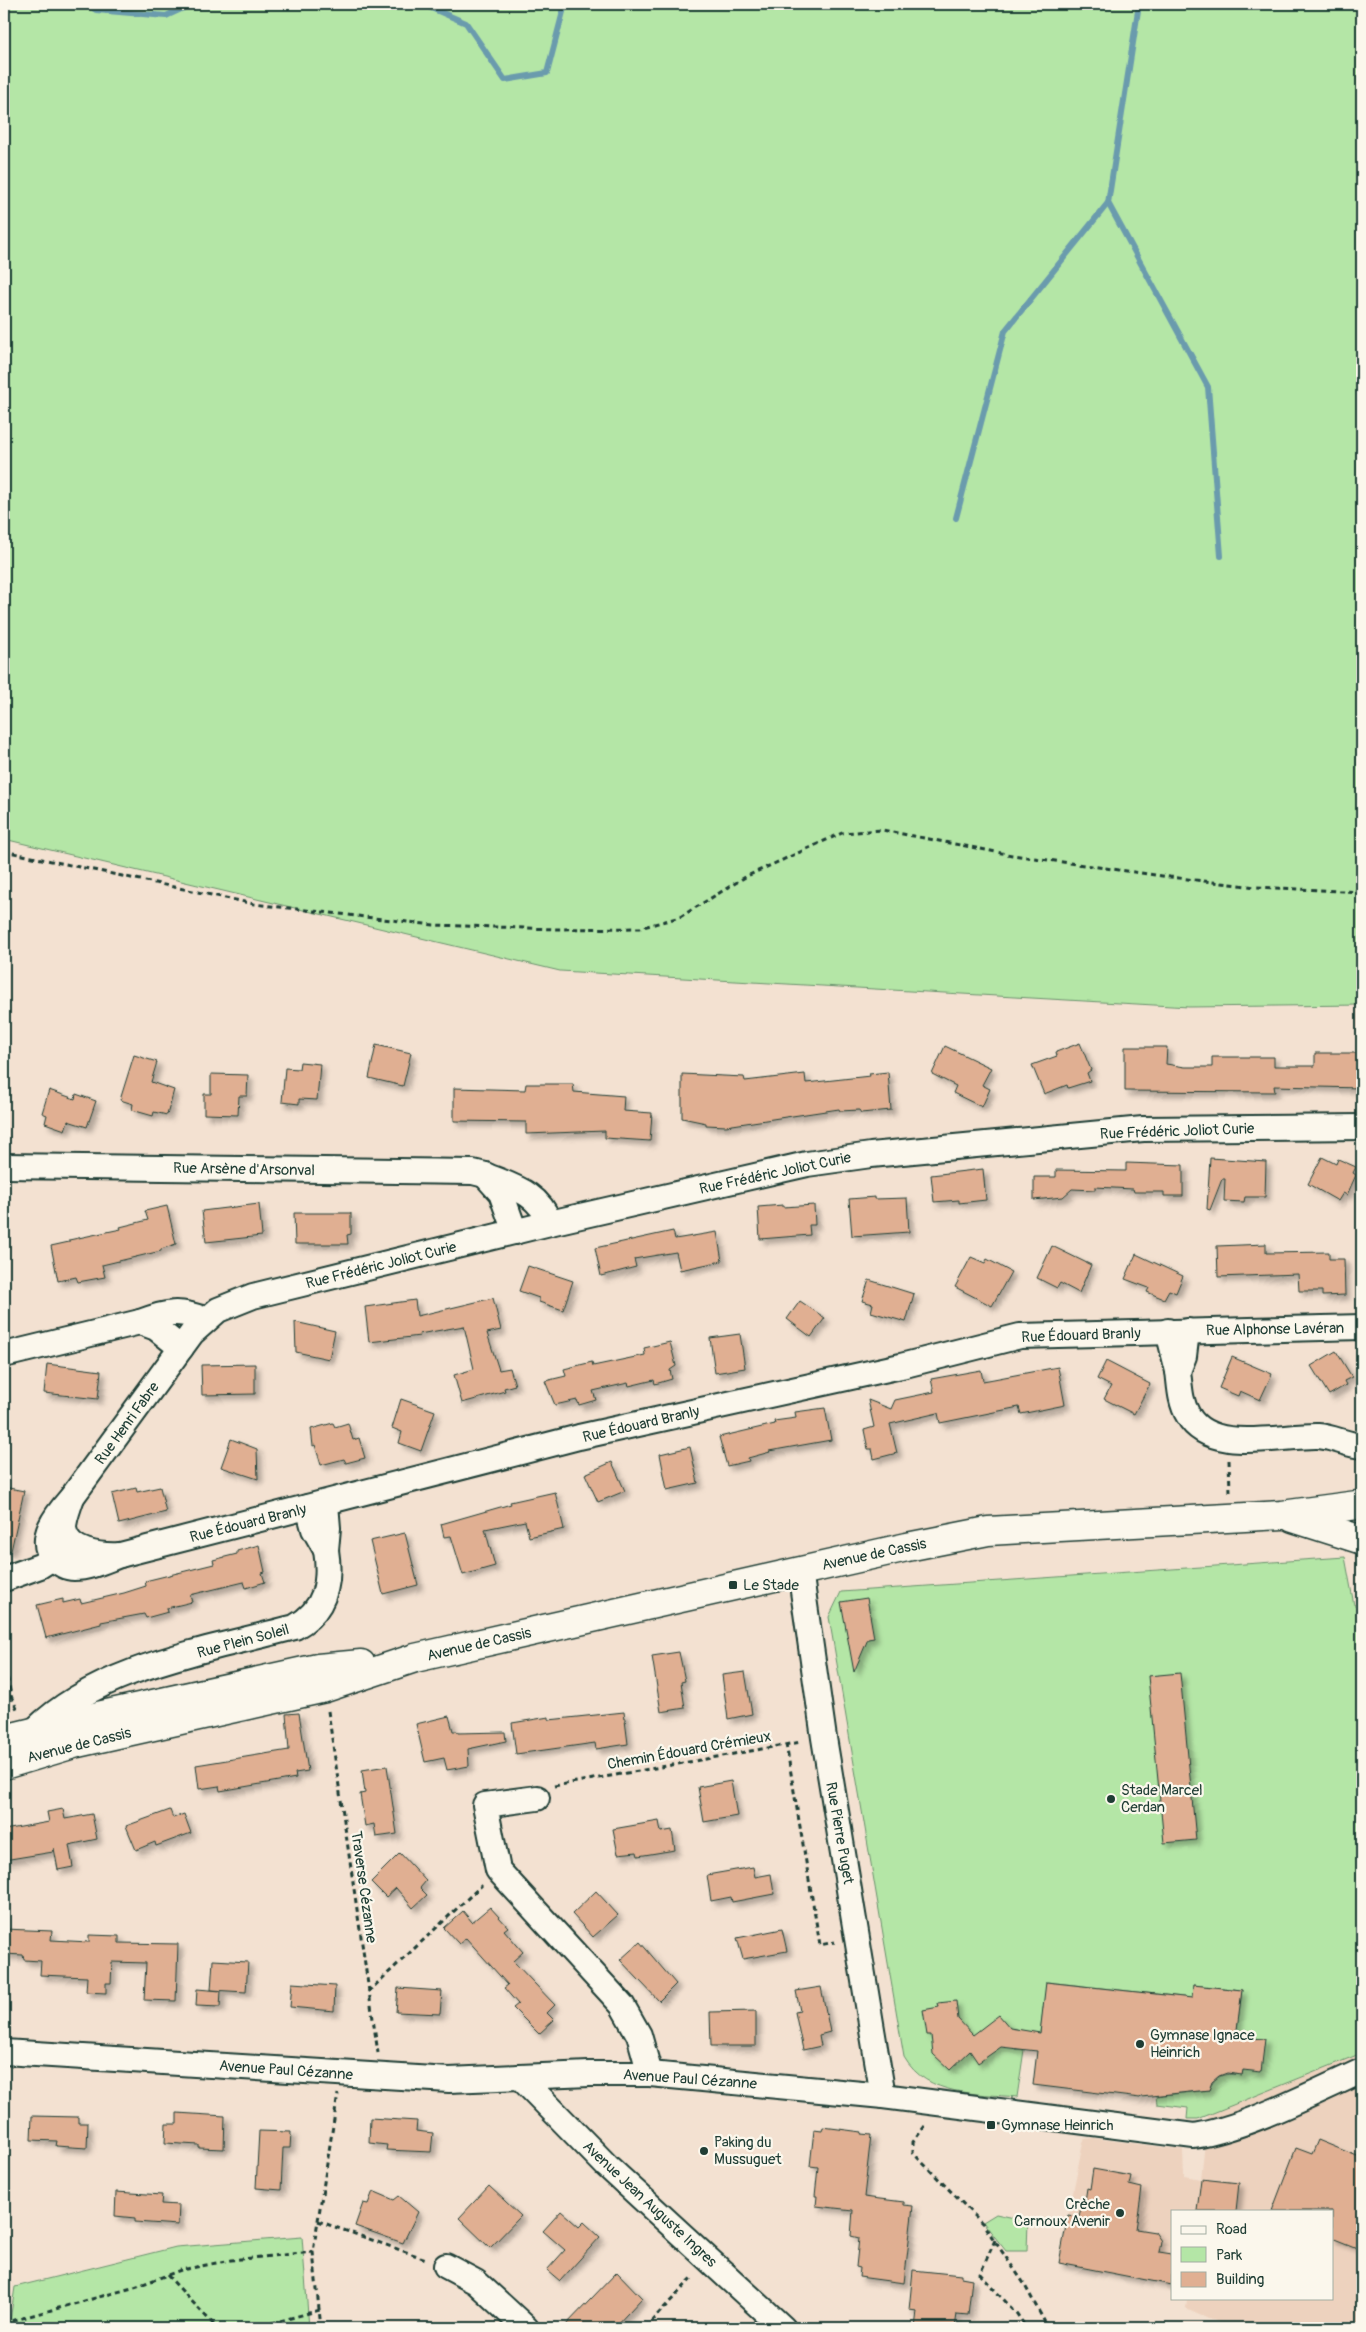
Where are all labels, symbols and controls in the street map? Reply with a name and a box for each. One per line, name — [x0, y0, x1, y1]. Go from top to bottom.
street label: Rue Frédéric Joliot Curie — [1099, 1119, 1255, 1144]
street label: Rue Frédéric Joliot Curie — [698, 1148, 853, 1199]
street label: Rue Arsène d'Arsonval — [173, 1159, 315, 1180]
street label: Rue Frédéric Joliot Curie — [304, 1237, 459, 1293]
street label: Rue Alphonse Lavéran — [1206, 1319, 1344, 1340]
street label: Rue Édouard Branly — [1021, 1324, 1142, 1347]
street label: Rue Henri Fabre — [91, 1378, 164, 1468]
street label: Rue Édouard Branly — [581, 1402, 702, 1447]
street label: Rue Édouard Branly — [188, 1500, 309, 1547]
street label: Avenue de Cassis — [820, 1534, 928, 1575]
place label: Le Stade — [743, 1576, 799, 1595]
marker: Le Stade — [727, 1579, 739, 1591]
street label: Rue Plein Soleil — [195, 1620, 291, 1663]
street label: Avenue de Cassis — [425, 1623, 533, 1666]
street label: Avenue de Cassis — [25, 1723, 133, 1768]
street label: Chemin Édouard Crémieux — [606, 1727, 772, 1774]
street label: Rue Pierre Puget — [821, 1781, 858, 1886]
place label: Stade Marcel Cerdan — [1121, 1781, 1203, 1817]
marker: Stade Marcel Cerdan — [1105, 1793, 1117, 1805]
street label: Traverse Cézanne — [346, 1830, 381, 1945]
place label: Gymnase Ignace Heinrich — [1150, 2026, 1255, 2062]
marker: Gymnase Ignace Heinrich — [1134, 2038, 1146, 2050]
street label: Avenue Paul Cézanne — [218, 2056, 354, 2085]
street label: Avenue Paul Cézanne — [622, 2065, 758, 2094]
place label: Gymnase Heinrich — [1001, 2116, 1113, 2135]
marker: Gymnase Heinrich — [985, 2119, 997, 2131]
place label: Paking du Mussuguet — [714, 2133, 782, 2169]
street label: Avenue Jean Auguste Ingres — [579, 2137, 721, 2272]
marker: Paking du Mussuguet — [698, 2145, 710, 2157]
place label: Crèche Carnoux Avenir — [1014, 2195, 1111, 2231]
marker: Crèche Carnoux Avenir — [1114, 2207, 1126, 2219]
legend — [1171, 2210, 1334, 2300]
text: Road — [1216, 2220, 1247, 2239]
text: Park — [1216, 2246, 1243, 2265]
text: Building — [1216, 2270, 1264, 2289]

